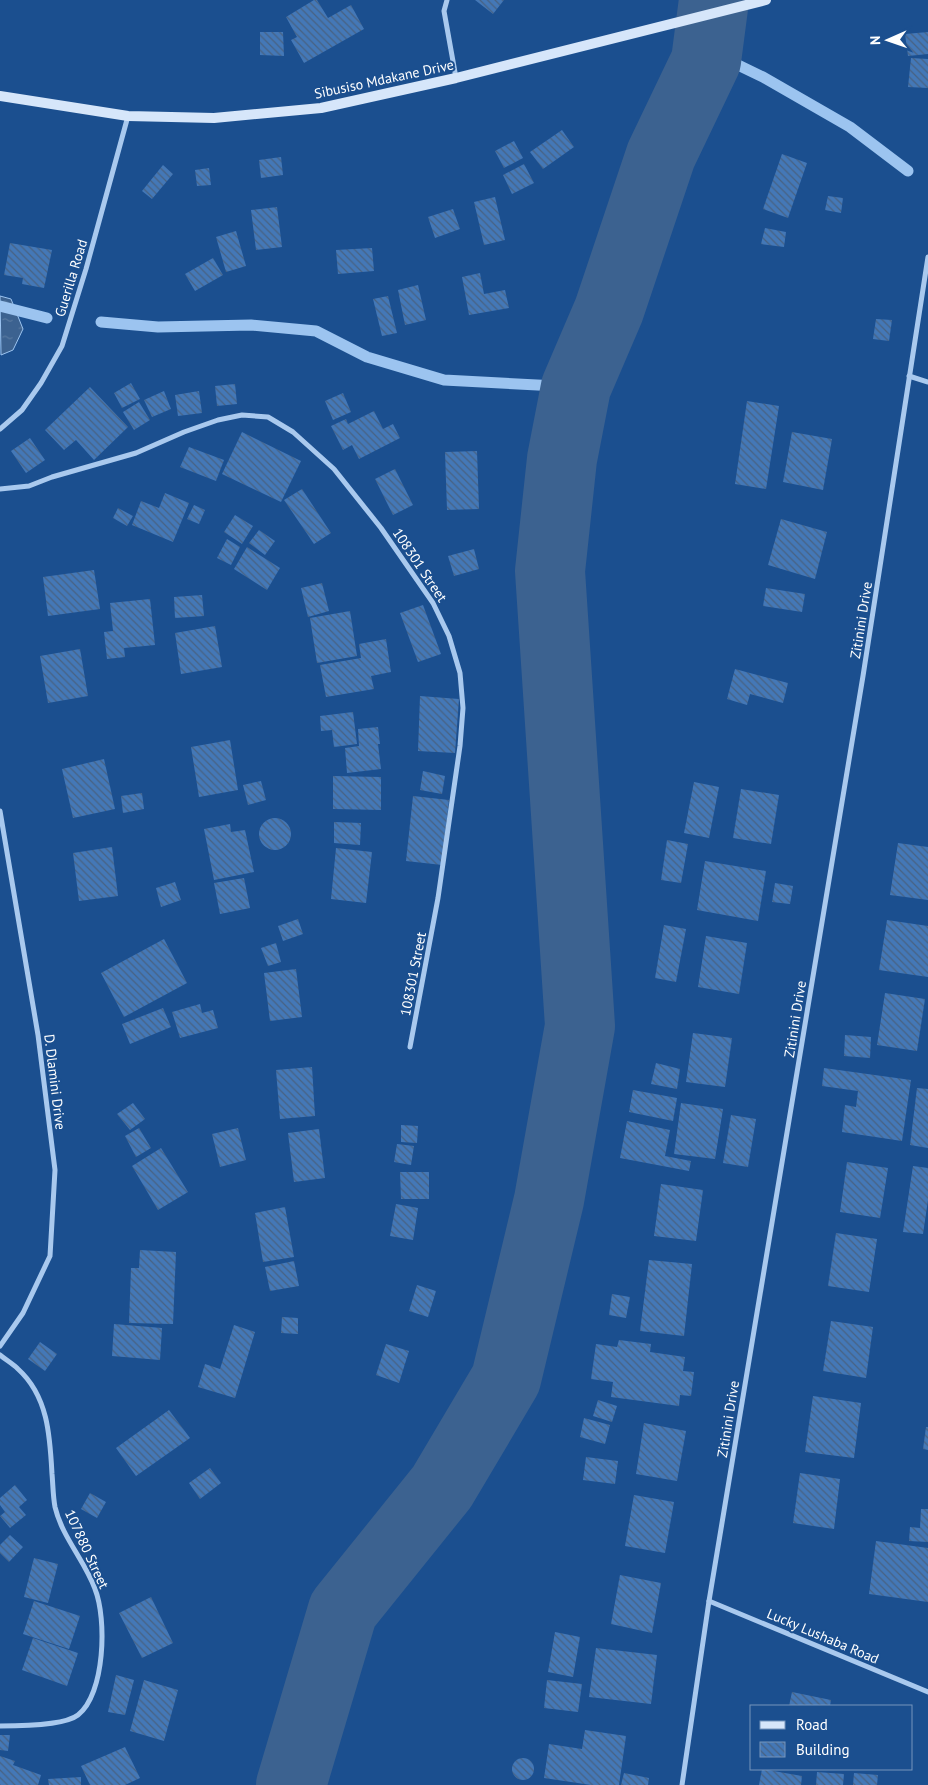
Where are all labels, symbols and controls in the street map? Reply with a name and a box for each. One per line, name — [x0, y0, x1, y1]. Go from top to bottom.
north arrow — [863, 15, 913, 65]
text: N — [866, 36, 884, 45]
street label: Sibusiso Mdakane Drive — [313, 55, 455, 103]
street label: Guerilla Road — [51, 237, 91, 319]
street label: 108301 Street — [389, 525, 451, 606]
street label: Zitinini Drive — [846, 580, 876, 660]
street label: 108301 Street — [396, 930, 430, 1018]
street label: Zitinini Drive — [780, 979, 810, 1059]
street label: D. Dlamini Drive — [40, 1033, 70, 1131]
street label: Zitinini Drive — [713, 1379, 743, 1459]
street label: 107880 Street — [61, 1507, 113, 1592]
street label: Lucky Lushaba Road — [764, 1604, 882, 1668]
legend — [750, 1705, 913, 1770]
text: Road — [796, 1715, 828, 1734]
text: Building — [796, 1740, 850, 1759]

